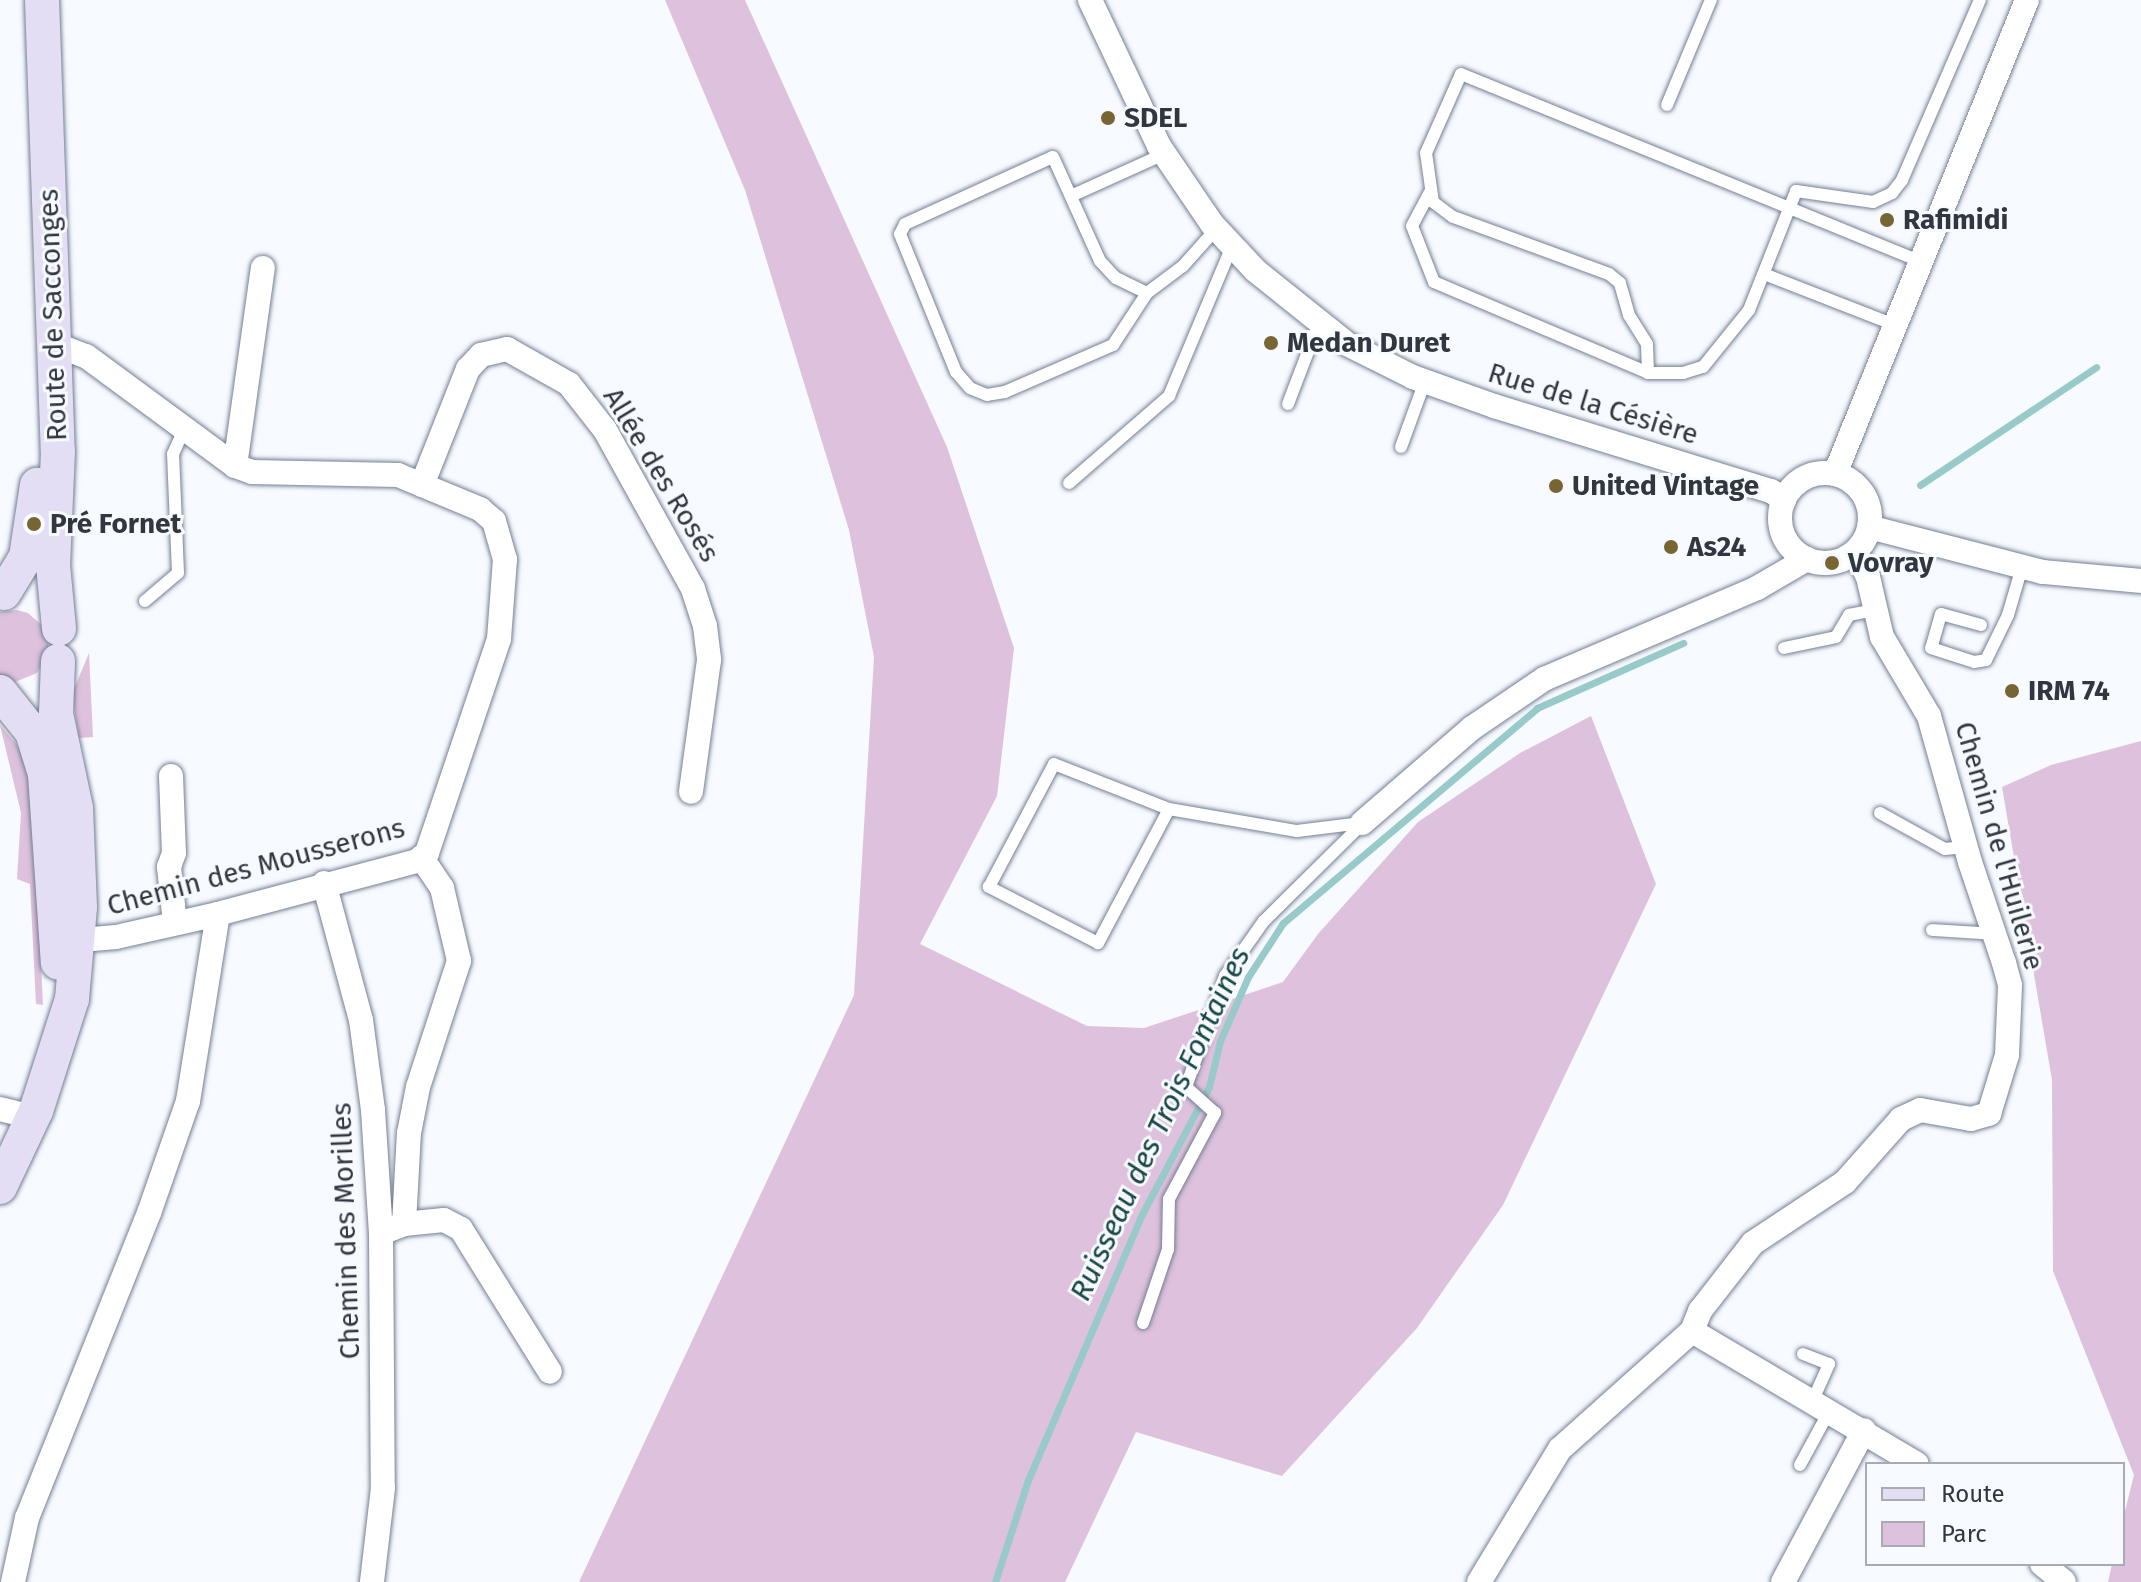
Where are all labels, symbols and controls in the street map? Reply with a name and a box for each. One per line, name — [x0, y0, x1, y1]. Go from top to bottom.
place label: SDEL — [1124, 101, 1187, 135]
marker: SDEL — [1099, 109, 1117, 127]
street label: Route de Sacconges — [32, 188, 74, 442]
place label: Rafimidi — [1903, 203, 2008, 237]
marker: Rafimidi — [1878, 211, 1896, 229]
place label: Medan Duret — [1287, 326, 1450, 360]
marker: Medan Duret — [1262, 334, 1280, 352]
street label: Rue de la Césière — [1484, 356, 1702, 452]
street label: Allée des Rosés — [596, 382, 726, 568]
place label: United Vintage — [1572, 469, 1759, 503]
marker: United Vintage — [1547, 477, 1565, 495]
place label: Pré Fornet — [50, 507, 181, 541]
marker: Pré Fornet — [25, 515, 43, 533]
place label: As24 — [1687, 530, 1746, 564]
marker: As24 — [1662, 538, 1680, 556]
place label: Vovray — [1848, 546, 1933, 580]
marker: Vovray — [1823, 554, 1841, 572]
place label: IRM 74 — [2028, 674, 2110, 708]
marker: IRM 74 — [2003, 682, 2021, 700]
street label: Chemin de l'Huilerie — [1947, 718, 2051, 974]
street label: Chemin des Mousserons — [104, 811, 408, 923]
water label: Ruisseau des Trois Fontaines — [1062, 942, 1258, 1306]
street label: Chemin des Morilles — [325, 1102, 367, 1360]
legend — [1865, 1462, 2125, 1566]
text: Route — [1941, 1480, 2005, 1508]
text: Parc — [1941, 1520, 1987, 1548]

